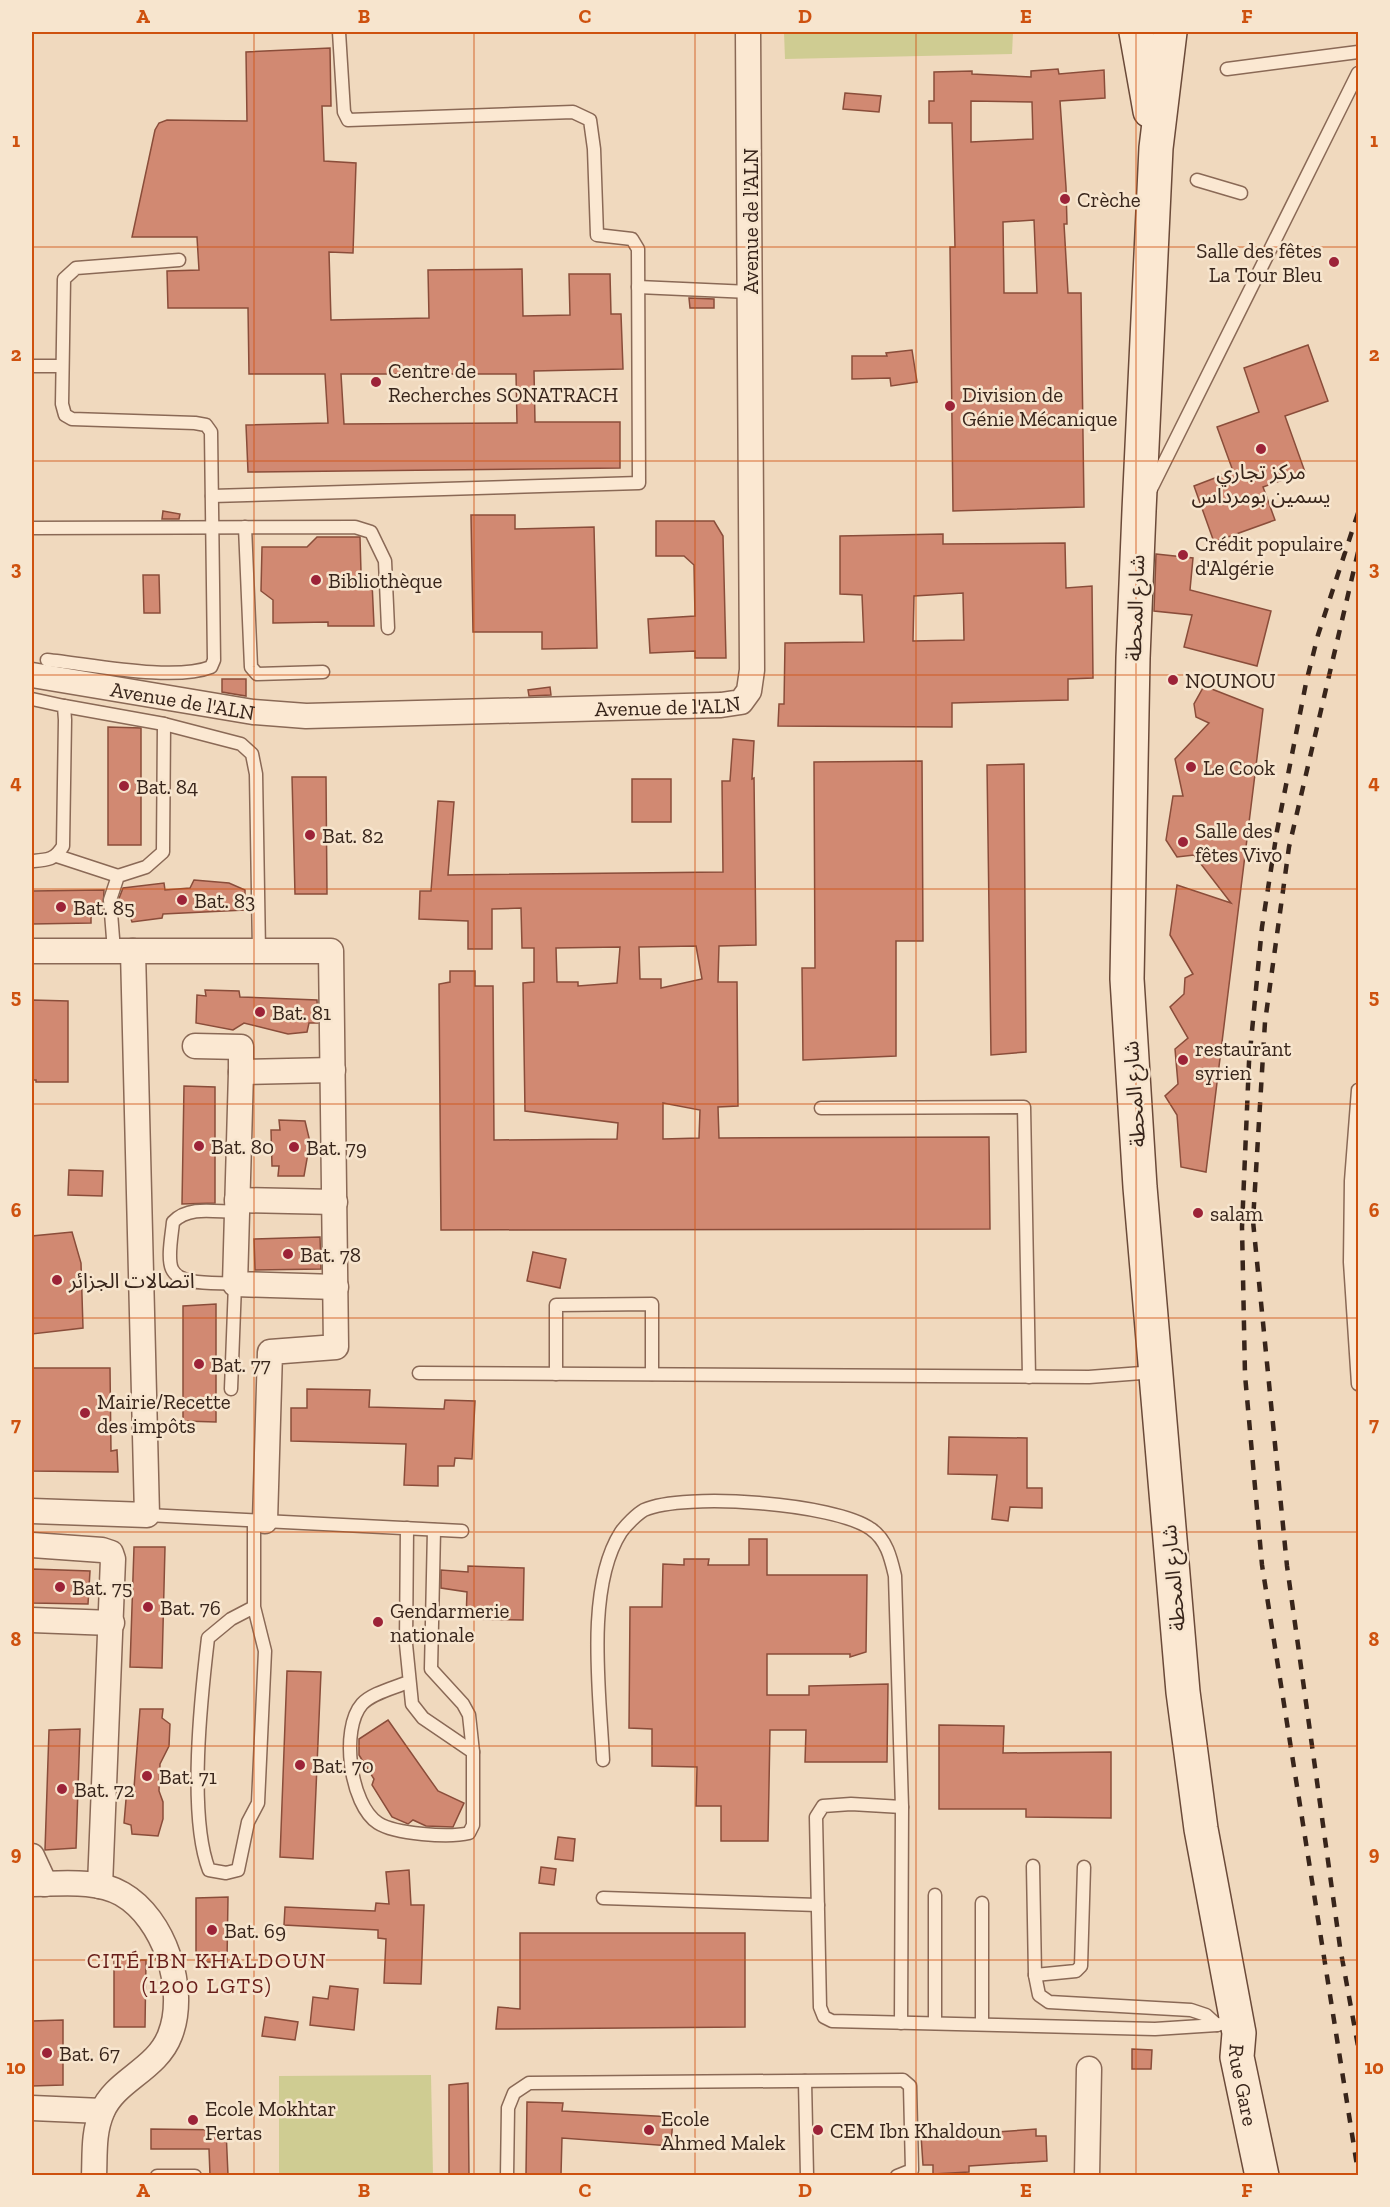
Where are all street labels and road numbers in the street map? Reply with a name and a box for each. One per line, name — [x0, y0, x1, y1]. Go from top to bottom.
street label: Avenue de l'ALN — [738, 148, 763, 294]
street label: شارع المحطة — [1121, 554, 1152, 662]
street label: Avenue de l'ALN — [109, 676, 257, 725]
street label: Avenue de l'ALN — [594, 690, 742, 721]
street label: شارع المحطة — [1118, 1040, 1153, 1148]
street label: شارع المحطة — [1156, 1523, 1193, 1632]
street label: Rue Gare — [1225, 2043, 1264, 2128]

